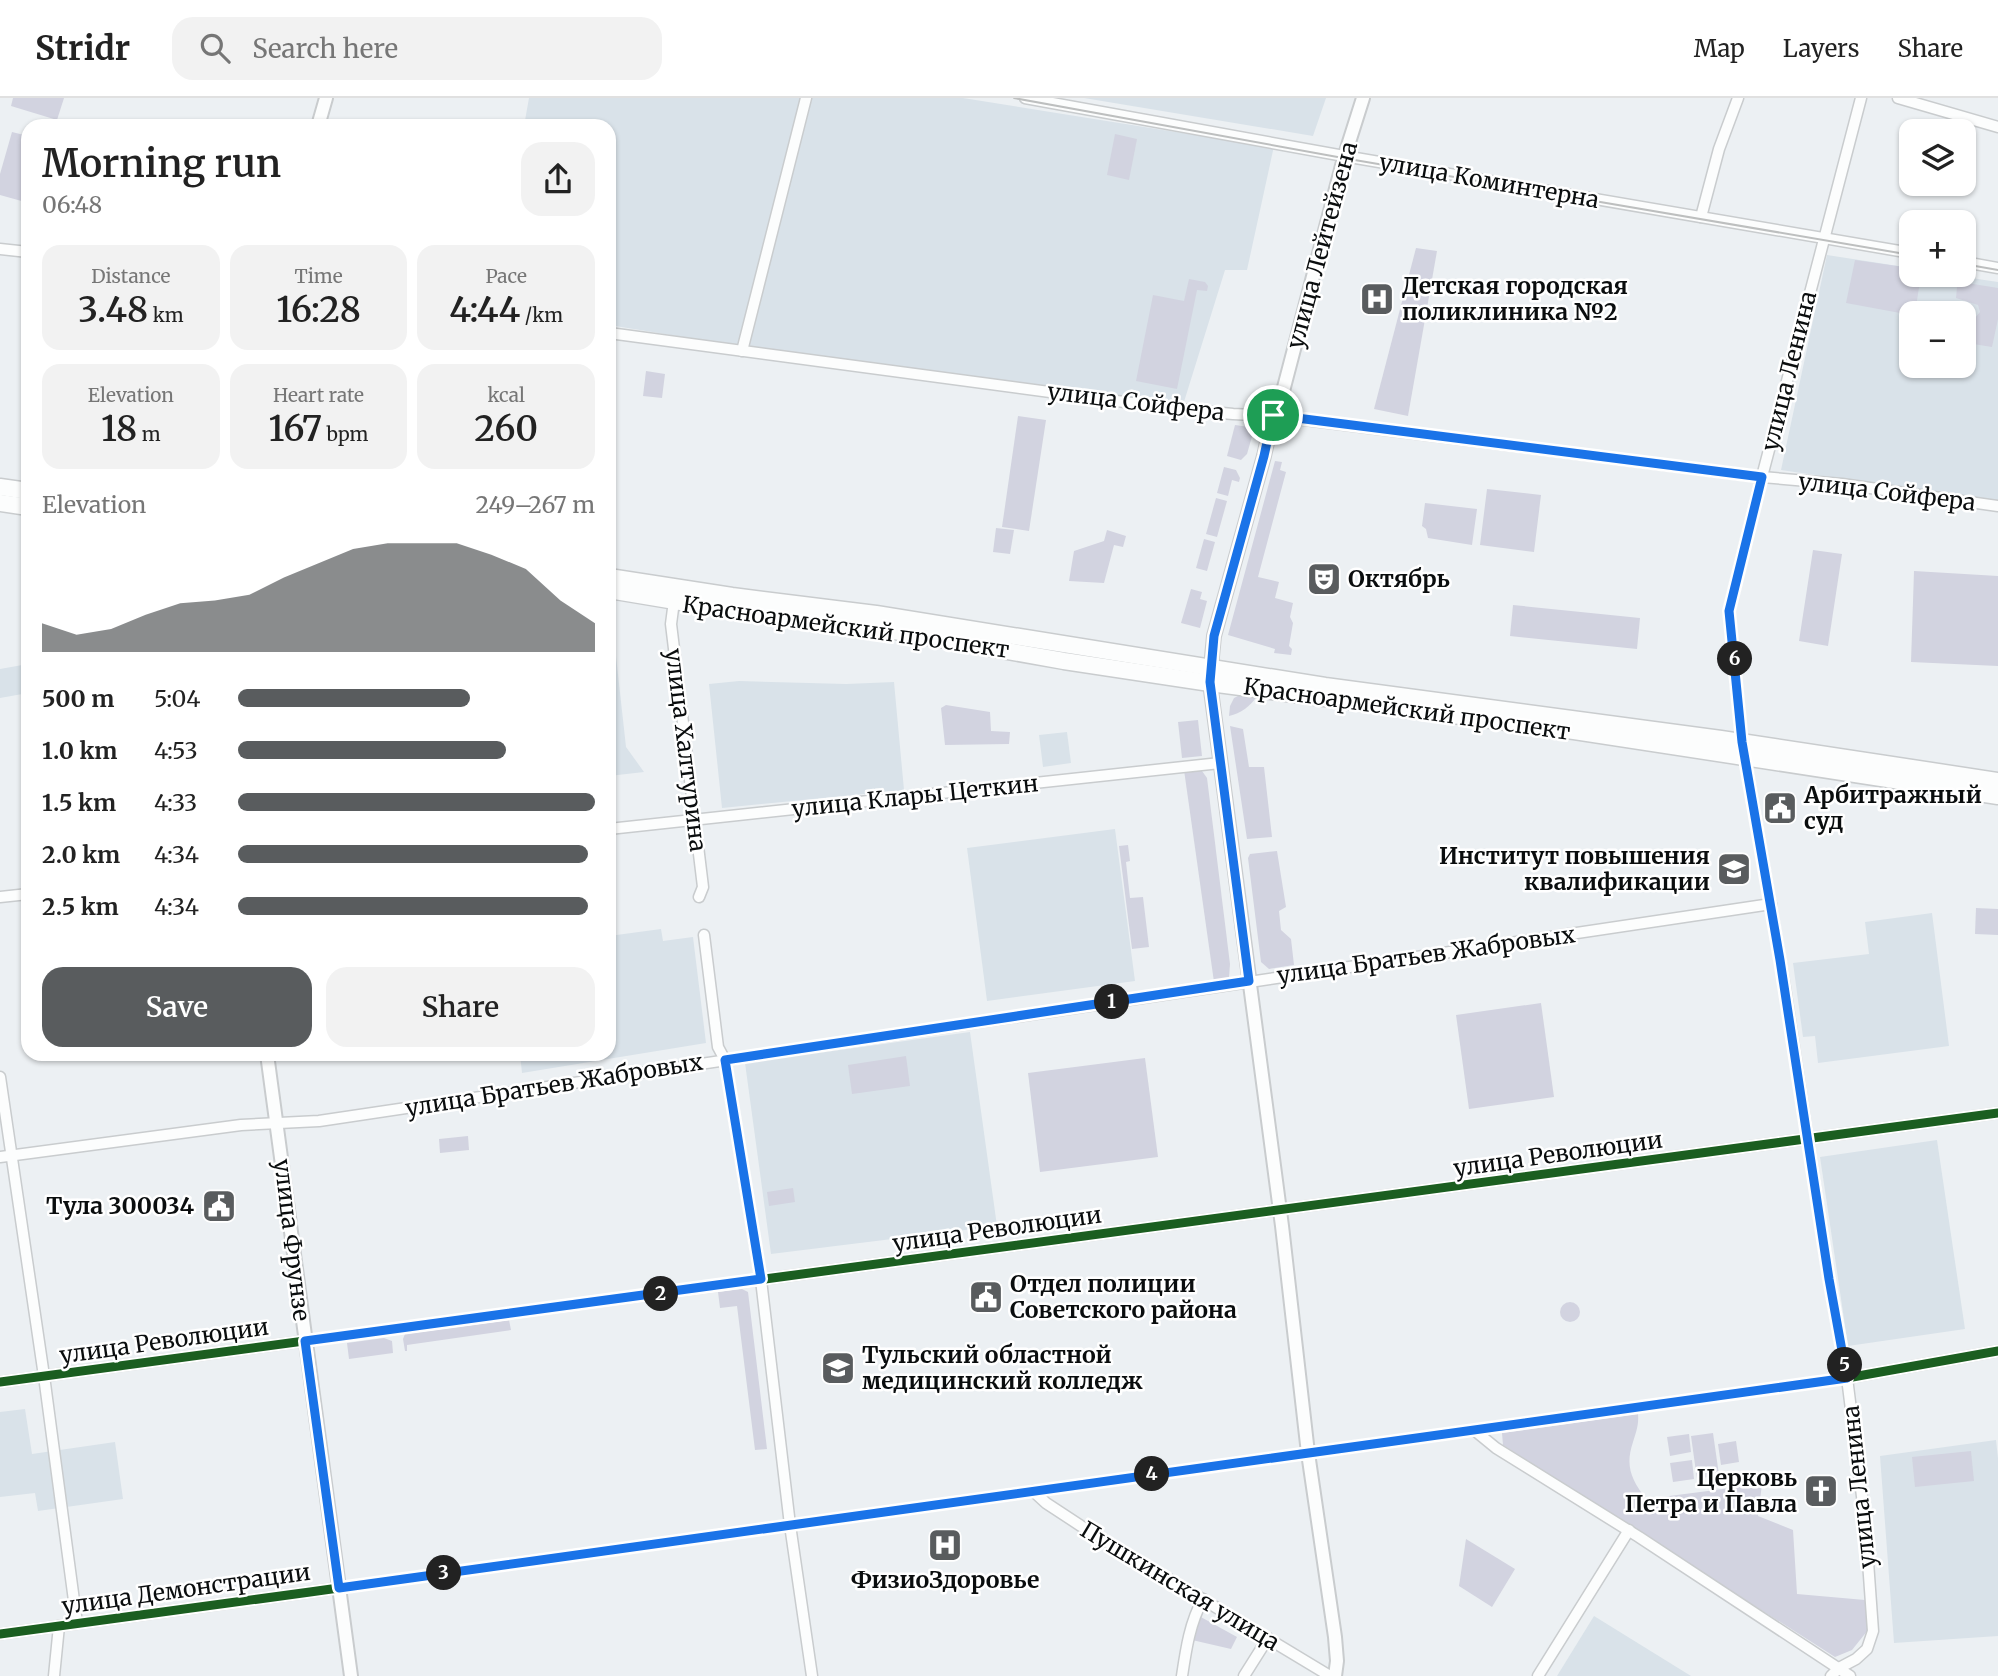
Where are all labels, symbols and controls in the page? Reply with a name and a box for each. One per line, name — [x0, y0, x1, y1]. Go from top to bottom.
search box — [172, 17, 662, 80]
text: Stridr — [35, 28, 130, 69]
icon: search — [196, 29, 234, 67]
text: Search here — [252, 32, 398, 65]
text: Map — [1694, 33, 1745, 64]
text: Layers — [1783, 33, 1859, 64]
text: Share — [1897, 33, 1963, 64]
map controls — [1899, 119, 1976, 378]
button: layers — [1899, 119, 1976, 196]
street label: улица Лейтейзена — [1280, 138, 1363, 352]
text: Morning run — [42, 140, 281, 187]
button: share — [521, 142, 595, 216]
street label: улица Коминтерна — [1377, 147, 1601, 214]
text: 06:48 — [42, 190, 102, 219]
button: + — [1899, 210, 1976, 287]
text: Distance — [91, 264, 171, 288]
text: Time — [294, 264, 343, 288]
text: Pace — [485, 264, 527, 288]
place label: Детская городская поликлиника №2 — [1402, 271, 1628, 326]
hospital icon: Детская городская поликлиника №2 — [1358, 280, 1396, 318]
text: 3.48 — [78, 288, 148, 332]
text: 16:28 — [276, 288, 361, 332]
text: 4:44 — [449, 288, 520, 332]
street label: улица Ленина — [1755, 288, 1822, 454]
button: − — [1899, 301, 1976, 378]
text: km — [148, 303, 184, 327]
text: /km — [520, 303, 563, 327]
street label: улица Сойфера — [1046, 376, 1226, 427]
text: Elevation — [88, 383, 174, 407]
text: Heart rate — [273, 383, 364, 407]
text: kcal — [487, 383, 525, 407]
pin — [1243, 385, 1303, 445]
icon: arrive — [1254, 396, 1292, 434]
text: 18 — [101, 407, 137, 451]
text: 167 — [269, 407, 322, 451]
text: 260 — [474, 407, 538, 451]
text: m — [137, 422, 161, 446]
text: bpm — [322, 422, 368, 446]
street label: улица Сойфера — [1797, 466, 1977, 517]
text: Elevation — [42, 490, 146, 519]
text: 249–267 m — [476, 490, 595, 519]
theatre icon: Октябрь — [1305, 560, 1343, 598]
place label: Октябрь — [1348, 564, 1450, 593]
street label: Красноармейский проспект — [681, 589, 1011, 664]
pin: 6 — [1718, 642, 1752, 676]
text: 6 — [1729, 646, 1740, 670]
street label: улица Халтурина — [660, 647, 713, 853]
street label: Красноармейский проспект — [1242, 671, 1572, 746]
text: 500 m — [42, 684, 114, 713]
text: 5:04 — [154, 684, 200, 713]
text: 1.0 km — [42, 736, 117, 765]
text: 4:53 — [154, 736, 198, 765]
street label: улица Клары Цеткин — [790, 768, 1040, 823]
place label: Арбитражный суд — [1803, 780, 1982, 835]
text: 1.5 km — [42, 788, 116, 817]
text: 4:33 — [154, 788, 197, 817]
public building icon: Арбитражный суд — [1761, 789, 1799, 827]
text: 2.0 km — [42, 840, 120, 869]
text: 4:34 — [154, 840, 199, 869]
place label: Институт повышения квалификации — [1439, 841, 1710, 896]
school or university icon: Институт повышения квалификации — [1715, 850, 1753, 888]
text: 2.5 km — [42, 892, 119, 921]
text: 4:34 — [154, 892, 199, 921]
street label: улица Братьев Жабровых — [1275, 919, 1577, 990]
button: Save — [42, 967, 312, 1047]
button: Share — [326, 967, 595, 1047]
pin: 1 — [1094, 984, 1130, 1020]
text: 1 — [1107, 989, 1116, 1013]
street label: улица Братьев Жабровых — [403, 1047, 705, 1122]
street label: улица Революции — [1452, 1124, 1664, 1183]
street label: улица Фрунзе — [268, 1157, 317, 1323]
public building icon: Тула 300034 — [200, 1187, 238, 1225]
place label: Тула 300034 — [46, 1191, 194, 1220]
street label: улица Революции — [891, 1199, 1103, 1258]
place label: Отдел полиции Советского района — [1010, 1269, 1237, 1324]
pin: 2 — [644, 1276, 678, 1312]
public building icon: Отдел полиции Советского района — [967, 1278, 1005, 1316]
text: 2 — [655, 1281, 666, 1305]
street label: улица Революции — [58, 1311, 270, 1370]
place label: Тульский областной медицинский колледж — [862, 1340, 1143, 1395]
pin: 5 — [1828, 1348, 1862, 1382]
school or university icon: Тульский областной медицинский колледж — [819, 1349, 857, 1387]
text: 5 — [1839, 1352, 1850, 1376]
street label: улица Ленина — [1836, 1404, 1881, 1570]
pin: 4 — [1134, 1456, 1170, 1492]
text: 4 — [1145, 1461, 1158, 1485]
place label: Церковь Петра и Павла — [1625, 1463, 1797, 1518]
church icon: Церковь Петра и Павла — [1802, 1472, 1840, 1510]
street label: Пушкинская улица — [1075, 1515, 1285, 1657]
hospital icon: ФизиоЗдоровье — [926, 1526, 964, 1564]
pin: 3 — [426, 1556, 462, 1590]
street label: улица Демонстрации — [60, 1557, 312, 1620]
text: 3 — [438, 1560, 449, 1584]
place label: ФизиоЗдоровье — [851, 1565, 1039, 1594]

